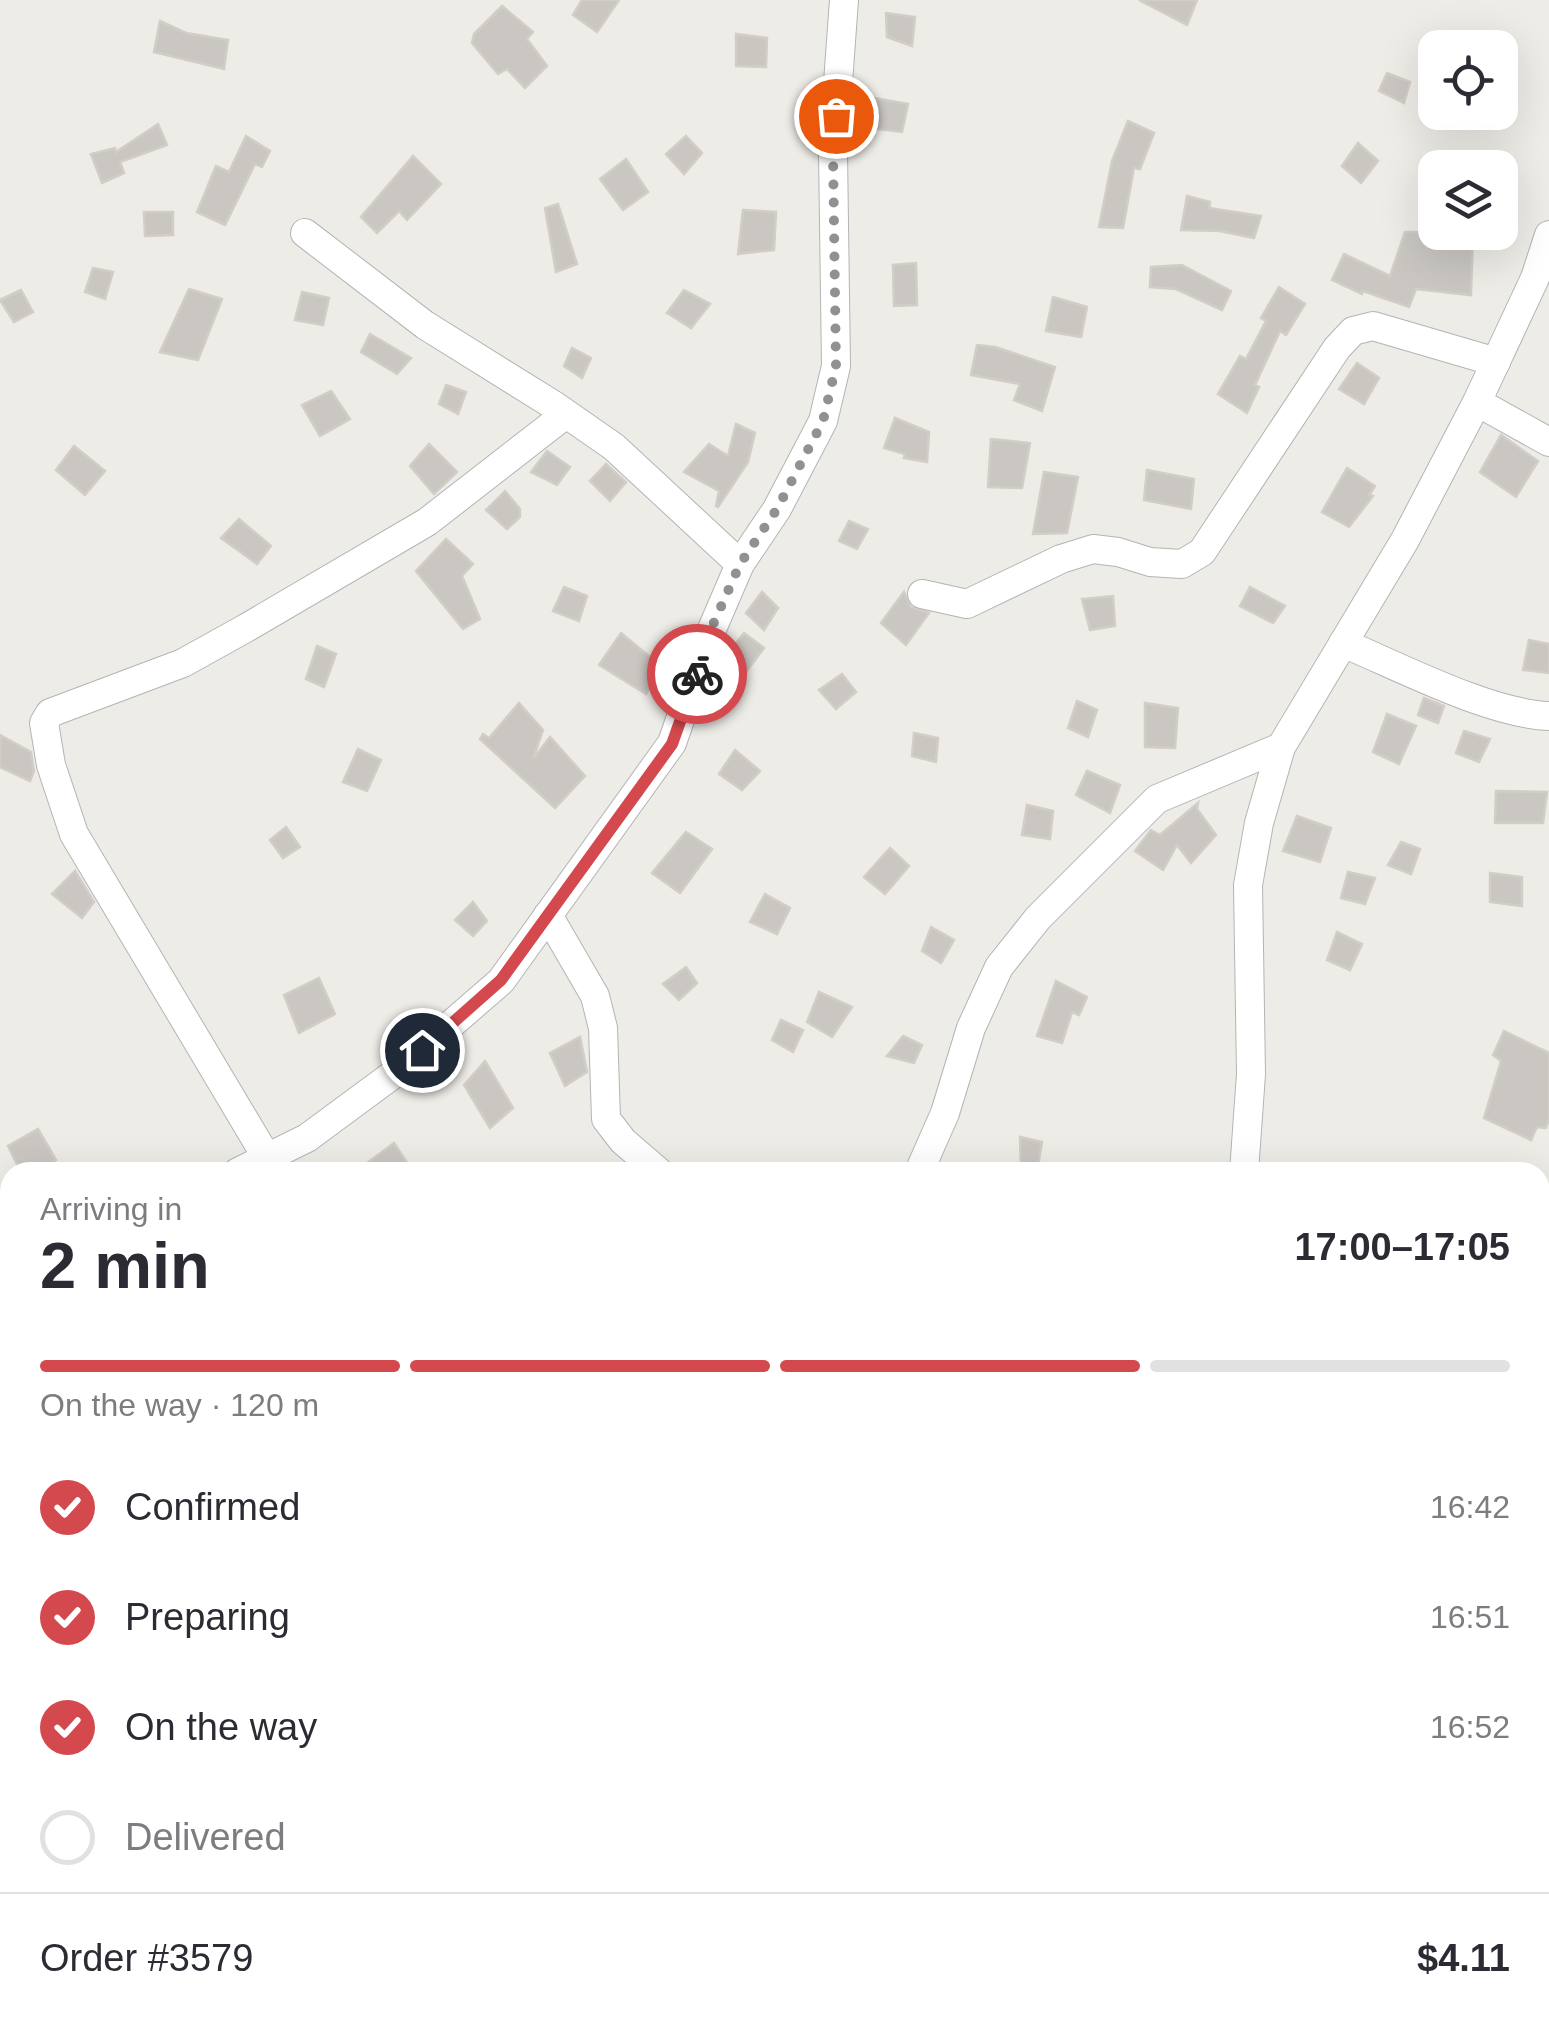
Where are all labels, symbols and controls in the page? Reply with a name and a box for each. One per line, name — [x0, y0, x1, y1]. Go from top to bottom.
map controls — [1418, 30, 1518, 250]
button: locate — [1418, 30, 1518, 130]
pin — [794, 74, 879, 159]
icon: bag — [809, 89, 864, 144]
button: layers — [1418, 150, 1518, 250]
courier — [647, 624, 747, 724]
icon: bike — [670, 647, 725, 702]
pin — [380, 1008, 465, 1093]
icon: home — [395, 1023, 450, 1078]
text: Arriving in — [40, 1191, 182, 1227]
text: 17:00–17:05 — [1294, 1226, 1510, 1268]
text: 2 min — [40, 1229, 210, 1302]
text: On the way · 120 m — [40, 1387, 319, 1423]
icon: check — [40, 1480, 95, 1535]
text: Confirmed — [125, 1486, 300, 1528]
text: 16:42 — [1430, 1489, 1510, 1525]
icon: check — [40, 1590, 95, 1645]
text: Preparing — [125, 1596, 290, 1638]
text: 16:51 — [1430, 1599, 1510, 1635]
icon: check — [40, 1700, 95, 1755]
text: On the way — [125, 1706, 317, 1748]
text: 16:52 — [1430, 1709, 1510, 1745]
text: Delivered — [125, 1816, 286, 1858]
text: Order #3579 — [40, 1937, 253, 1979]
text: $4.11 — [1417, 1937, 1510, 1979]

